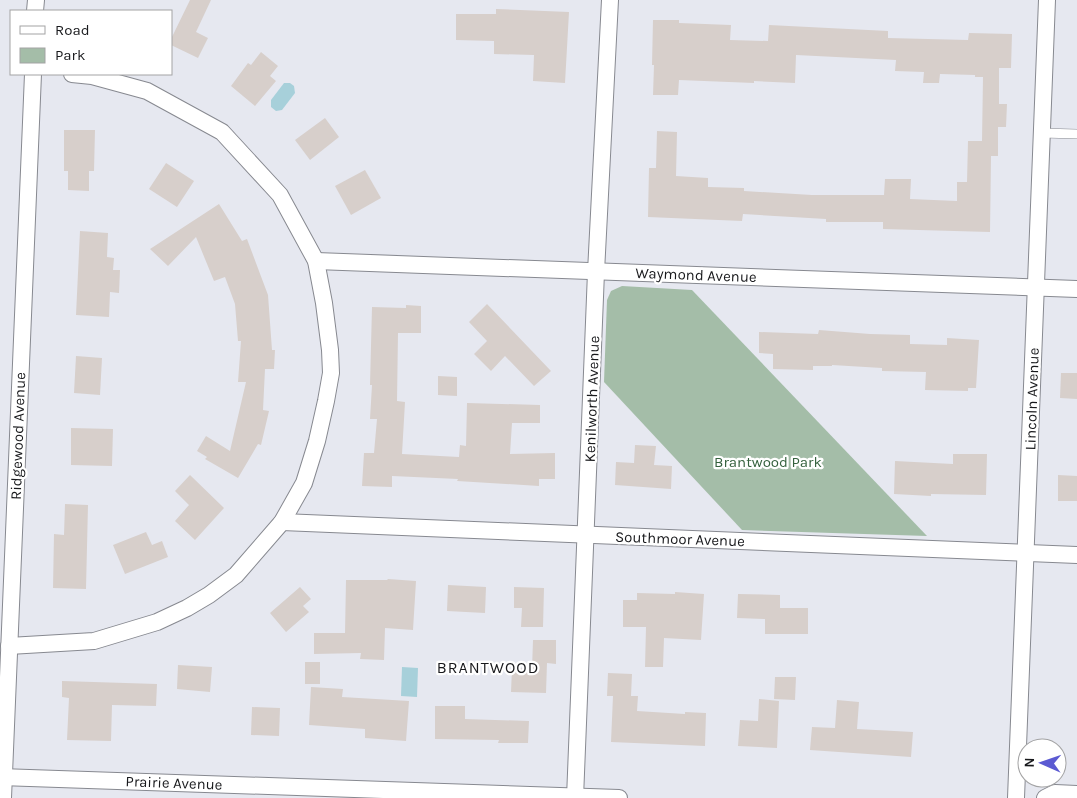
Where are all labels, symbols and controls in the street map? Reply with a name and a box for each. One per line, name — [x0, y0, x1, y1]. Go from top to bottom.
legend — [10, 10, 172, 75]
text: Road — [55, 21, 90, 39]
text: Park — [55, 46, 85, 64]
street label: Waymond Avenue — [635, 264, 757, 286]
street label: Kenilworth Avenue — [581, 335, 603, 463]
street label: Lincoln Avenue — [1021, 347, 1043, 451]
street label: Ridgewood Avenue — [7, 372, 29, 500]
park label: Brantwood Park — [714, 453, 822, 471]
street label: Southmoor Avenue — [615, 528, 745, 550]
district label: BRANTWOOD — [437, 658, 539, 677]
north arrow — [1017, 738, 1067, 788]
text: N — [1021, 757, 1038, 768]
street label: Prairie Avenue — [125, 772, 223, 794]

